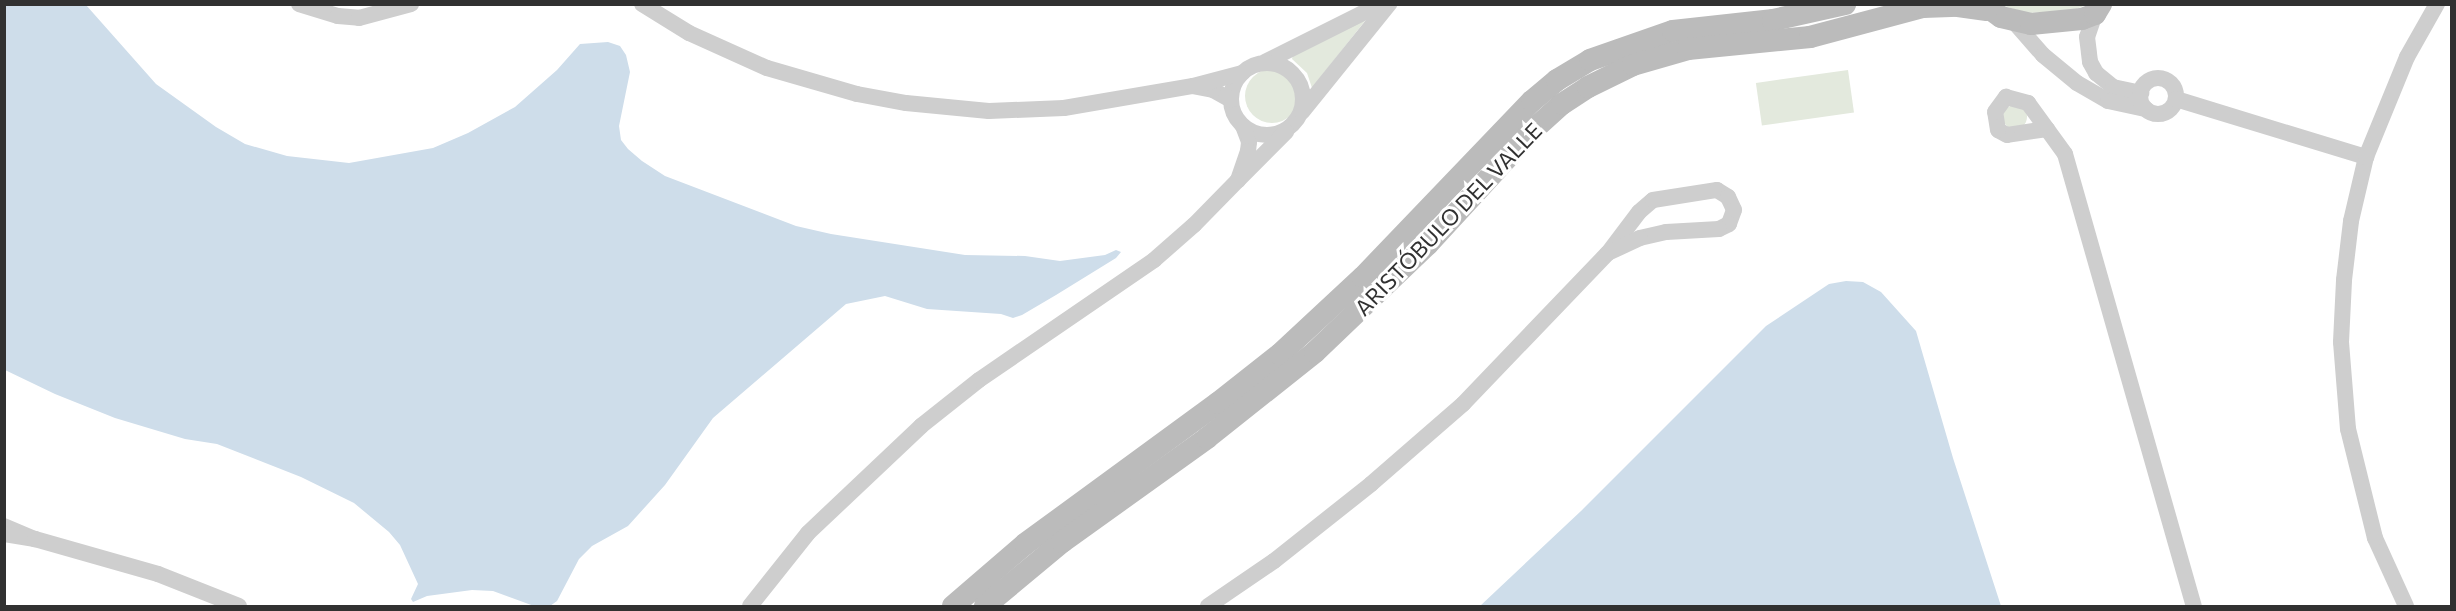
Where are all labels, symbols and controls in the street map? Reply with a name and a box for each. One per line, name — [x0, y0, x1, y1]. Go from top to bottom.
street label: ARISTÓBULO DEL VALLE — [1349, 117, 1547, 321]

